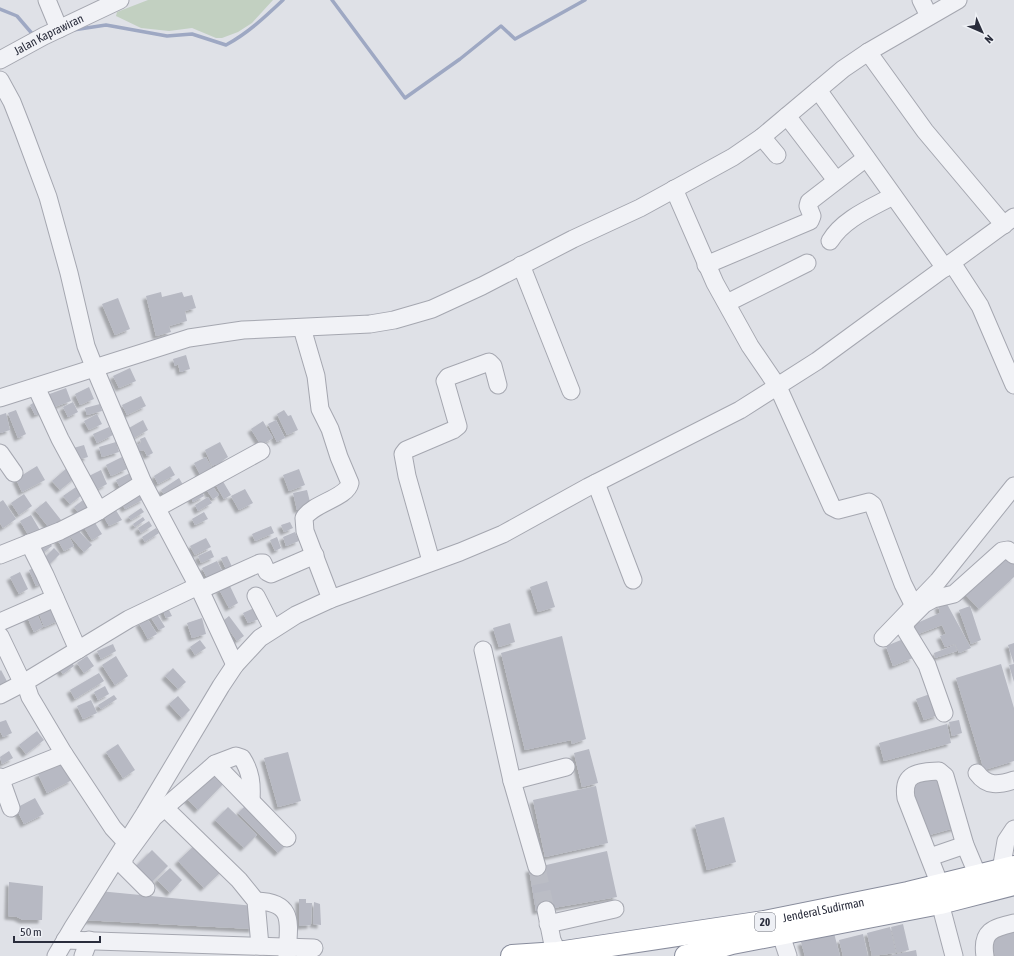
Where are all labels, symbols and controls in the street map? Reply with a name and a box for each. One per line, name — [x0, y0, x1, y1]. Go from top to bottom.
street label: Jalan Kaprawiran — [11, 11, 86, 58]
north arrow — [962, 12, 1002, 52]
text: N — [983, 33, 996, 46]
street label: Jenderal Sudirman — [781, 895, 865, 925]
road number: 20 — [755, 913, 775, 931]
scale bar — [14, 918, 100, 944]
text: 50 m — [20, 925, 42, 939]

